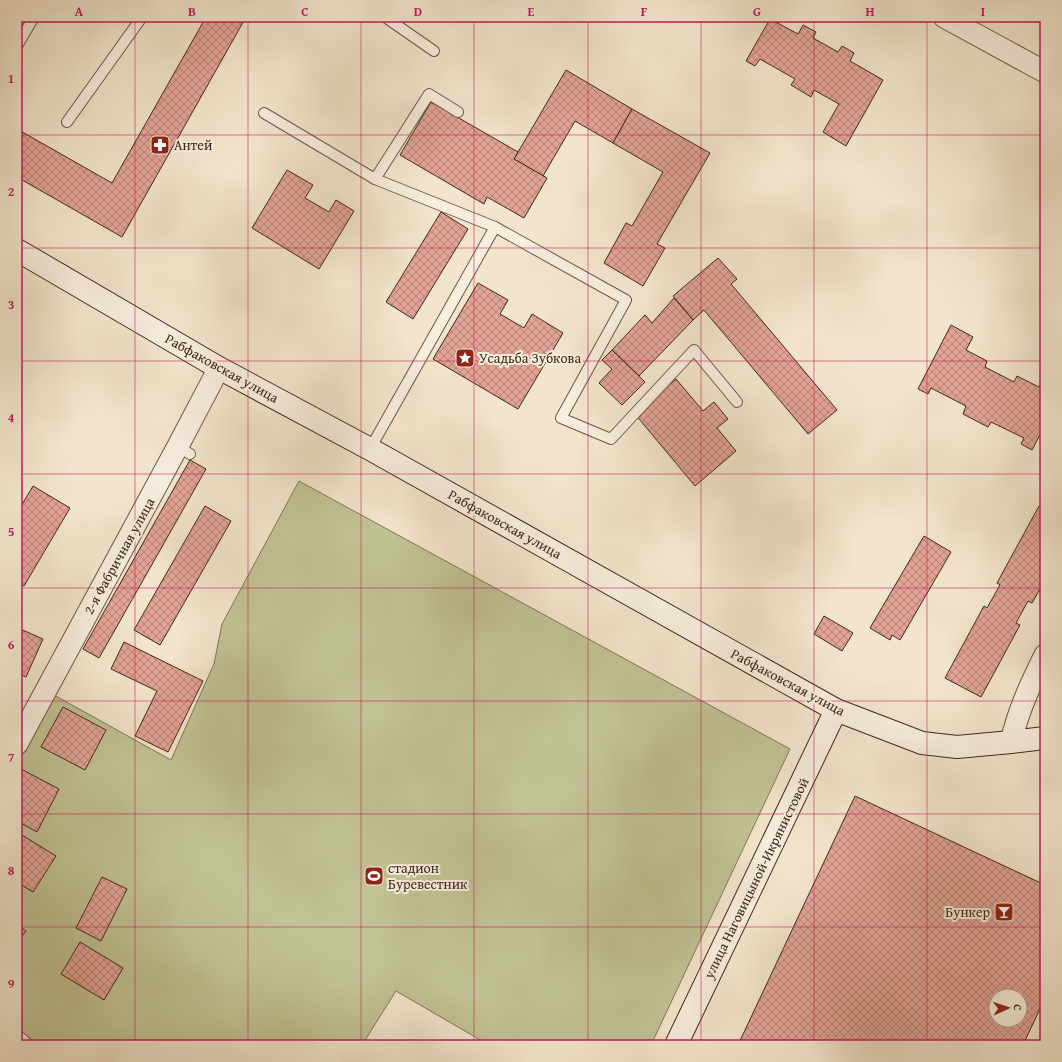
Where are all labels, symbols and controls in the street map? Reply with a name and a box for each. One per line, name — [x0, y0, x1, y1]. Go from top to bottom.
text: A — [75, 2, 84, 21]
text: B — [188, 2, 196, 21]
text: C — [301, 2, 309, 21]
text: D — [414, 2, 422, 21]
text: E — [528, 2, 535, 21]
text: F — [641, 2, 648, 21]
text: G — [753, 2, 761, 21]
text: H — [865, 2, 875, 21]
text: I — [981, 2, 985, 21]
text: 1 — [8, 69, 14, 88]
pharmacy icon: Антей — [149, 134, 171, 156]
place label: Антей — [174, 135, 212, 155]
text: 2 — [8, 182, 15, 201]
text: 3 — [8, 295, 14, 314]
street label: Рабфаковская улица — [162, 328, 283, 408]
place icon: Усадьба Зубкова — [454, 347, 476, 369]
place label: Усадьба Зубкова — [479, 348, 581, 368]
text: 4 — [8, 408, 15, 427]
street label: Рабфаковская улица — [445, 484, 566, 564]
street label: 2-я Фабричная улица — [79, 494, 160, 618]
text: 5 — [8, 522, 15, 541]
text: 6 — [8, 635, 15, 654]
street label: Рабфаковская улица — [727, 643, 849, 721]
text: 7 — [8, 748, 15, 767]
street label: улица Наговицыной-Икрянистовой — [698, 774, 814, 983]
place label: стадион Буревестник — [388, 858, 468, 894]
text: 8 — [8, 861, 15, 880]
sports icon: стадион Буревестник — [363, 865, 385, 887]
bar icon: Бункер — [993, 901, 1015, 923]
place label: Бункер — [945, 902, 990, 922]
text: 9 — [8, 974, 15, 993]
north arrow — [988, 988, 1028, 1028]
text: С — [1010, 1004, 1026, 1011]

